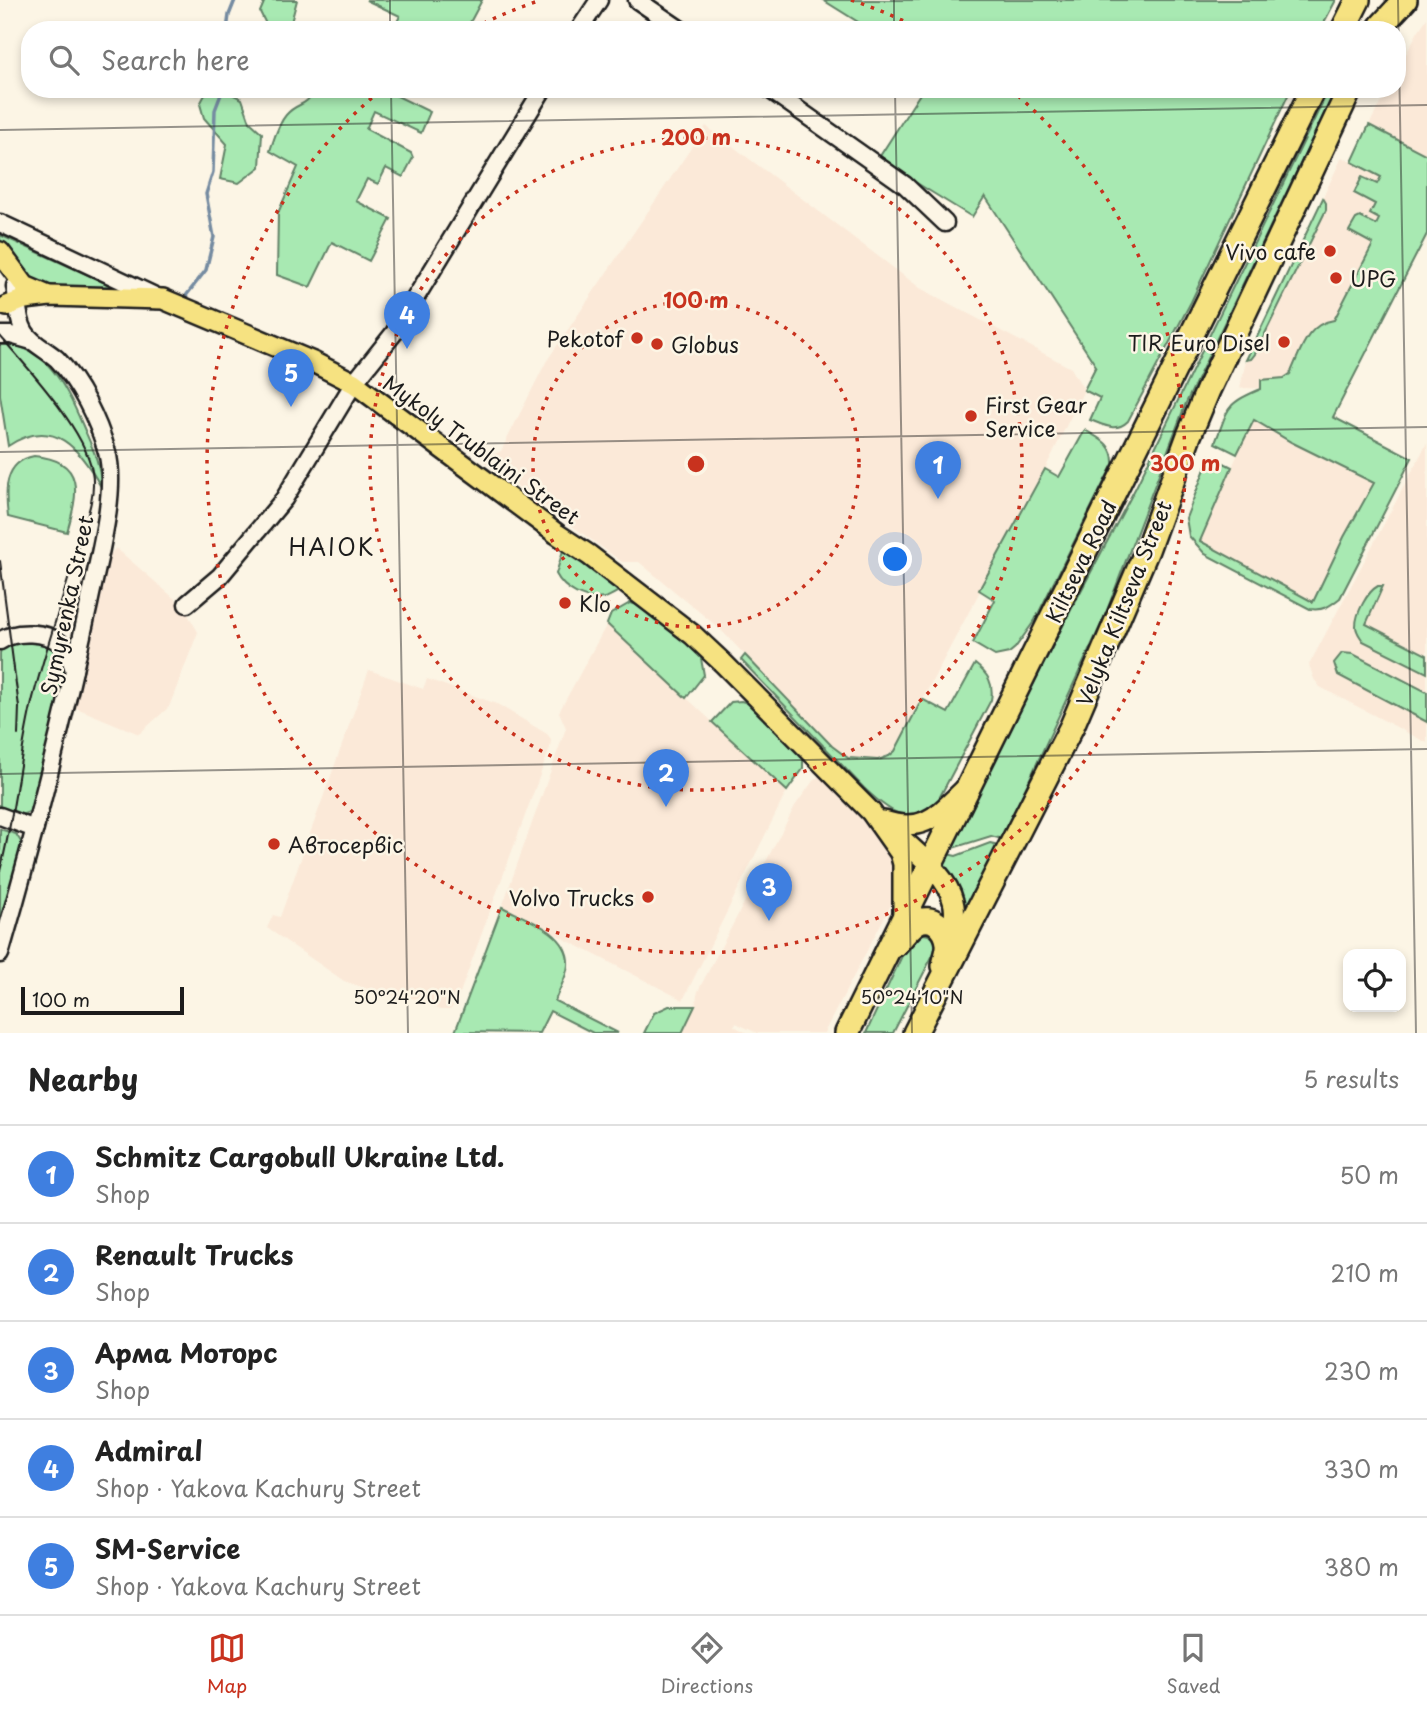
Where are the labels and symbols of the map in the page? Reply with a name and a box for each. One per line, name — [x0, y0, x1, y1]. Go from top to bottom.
text: 200 m — [661, 120, 731, 152]
place label: Vivo cafe — [1225, 235, 1316, 267]
marker: Vivo cafe — [1322, 243, 1338, 259]
place label: UPG — [1350, 262, 1396, 294]
marker: UPG — [1328, 270, 1344, 286]
text: 100 m — [663, 283, 729, 315]
pin: 4 — [384, 291, 430, 349]
place label: Pekotof — [547, 322, 625, 354]
place label: TIR Euro Disel — [1128, 326, 1270, 358]
place label: Globus — [671, 328, 739, 360]
marker: Pekotof — [629, 330, 645, 346]
marker: TIR Euro Disel — [1276, 334, 1292, 350]
marker: Globus — [649, 336, 665, 352]
pin: 5 — [268, 349, 314, 407]
street label: Mykoly Trublaini Street — [377, 366, 587, 532]
place label: First Gear Service — [985, 388, 1088, 444]
marker: First Gear Service — [963, 408, 979, 424]
pin: 1 — [915, 441, 961, 499]
text: 300 m — [1150, 446, 1220, 478]
centre of rings — [684, 452, 708, 476]
street label: Kiltseva Road — [1036, 494, 1124, 628]
street label: Velyka Kiltseva Street — [1067, 495, 1179, 711]
street label: Symyrenka Street — [31, 512, 101, 698]
district label: HAIOK — [289, 529, 375, 564]
your location — [878, 542, 912, 576]
place label: Klo — [579, 587, 611, 619]
marker: Klo — [557, 595, 573, 611]
pin: 2 — [643, 749, 689, 807]
place label: Автосервіс — [288, 828, 403, 860]
marker: Автосервіс — [266, 836, 282, 852]
pin: 3 — [746, 863, 792, 921]
place label: Volvo Trucks — [509, 881, 634, 913]
marker: Volvo Trucks — [640, 889, 656, 905]
text: 50°24'20"N — [353, 983, 461, 1010]
text: 50°24'10"N — [860, 983, 964, 1010]
scale bar — [21, 984, 184, 1016]

